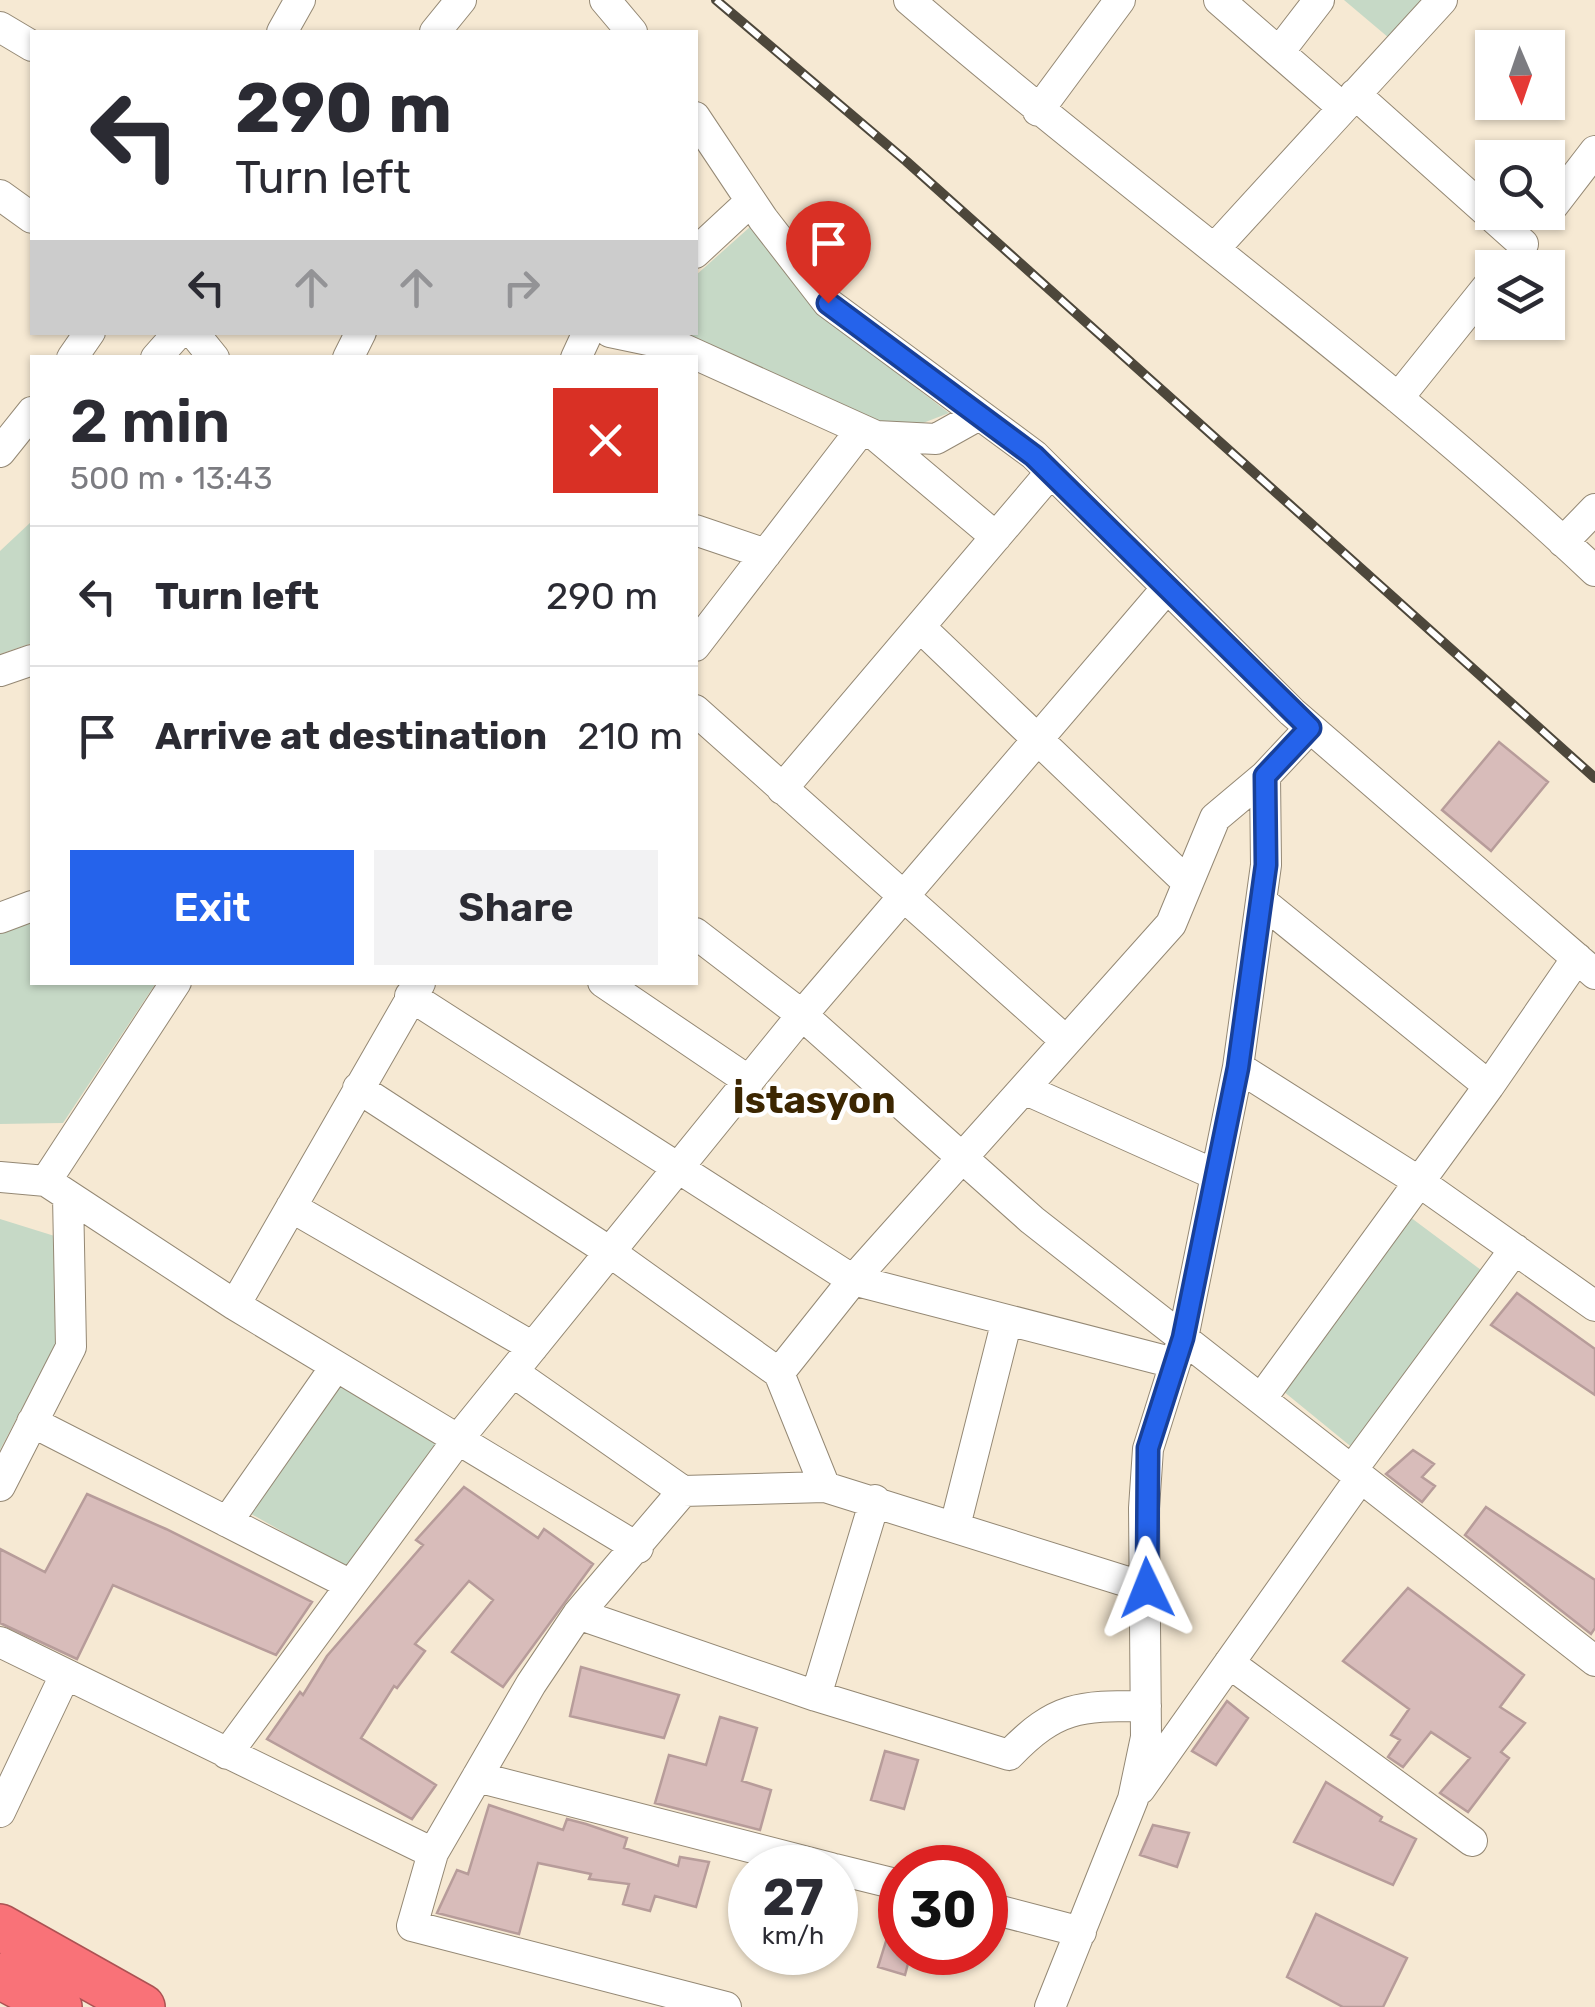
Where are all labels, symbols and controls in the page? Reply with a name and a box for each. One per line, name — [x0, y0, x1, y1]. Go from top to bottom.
north arrow — [1475, 30, 1565, 120]
map controls — [1475, 30, 1565, 340]
text: 290 m — [235, 67, 452, 150]
icon: left — [70, 70, 200, 200]
button: search — [1475, 140, 1565, 230]
text: Turn left — [235, 151, 411, 204]
pin — [786, 201, 871, 304]
icon: arrive — [801, 216, 856, 271]
button: layers — [1475, 250, 1565, 340]
icon: left — [179, 260, 234, 315]
icon: ahead — [284, 260, 339, 315]
icon: ahead — [389, 260, 444, 315]
icon: right — [494, 260, 549, 315]
text: 2 min — [70, 386, 230, 457]
button: close — [553, 388, 658, 493]
text: 500 m · 13:43 — [70, 459, 272, 497]
icon: left — [70, 569, 125, 624]
text: Turn left — [155, 573, 319, 619]
text: 290 m — [546, 573, 658, 619]
icon: arrive — [70, 709, 125, 764]
text: Arrive at destination — [155, 713, 547, 759]
text: 210 m — [577, 713, 683, 759]
button: Exit — [70, 850, 354, 965]
button: Share — [374, 850, 658, 965]
district label: İstasyon — [732, 1077, 896, 1123]
position arrow — [1095, 1536, 1199, 1640]
speed limit sign: 30 — [878, 1845, 1008, 1975]
text: 27 — [762, 1868, 824, 1928]
text: km/h — [762, 1921, 824, 1950]

